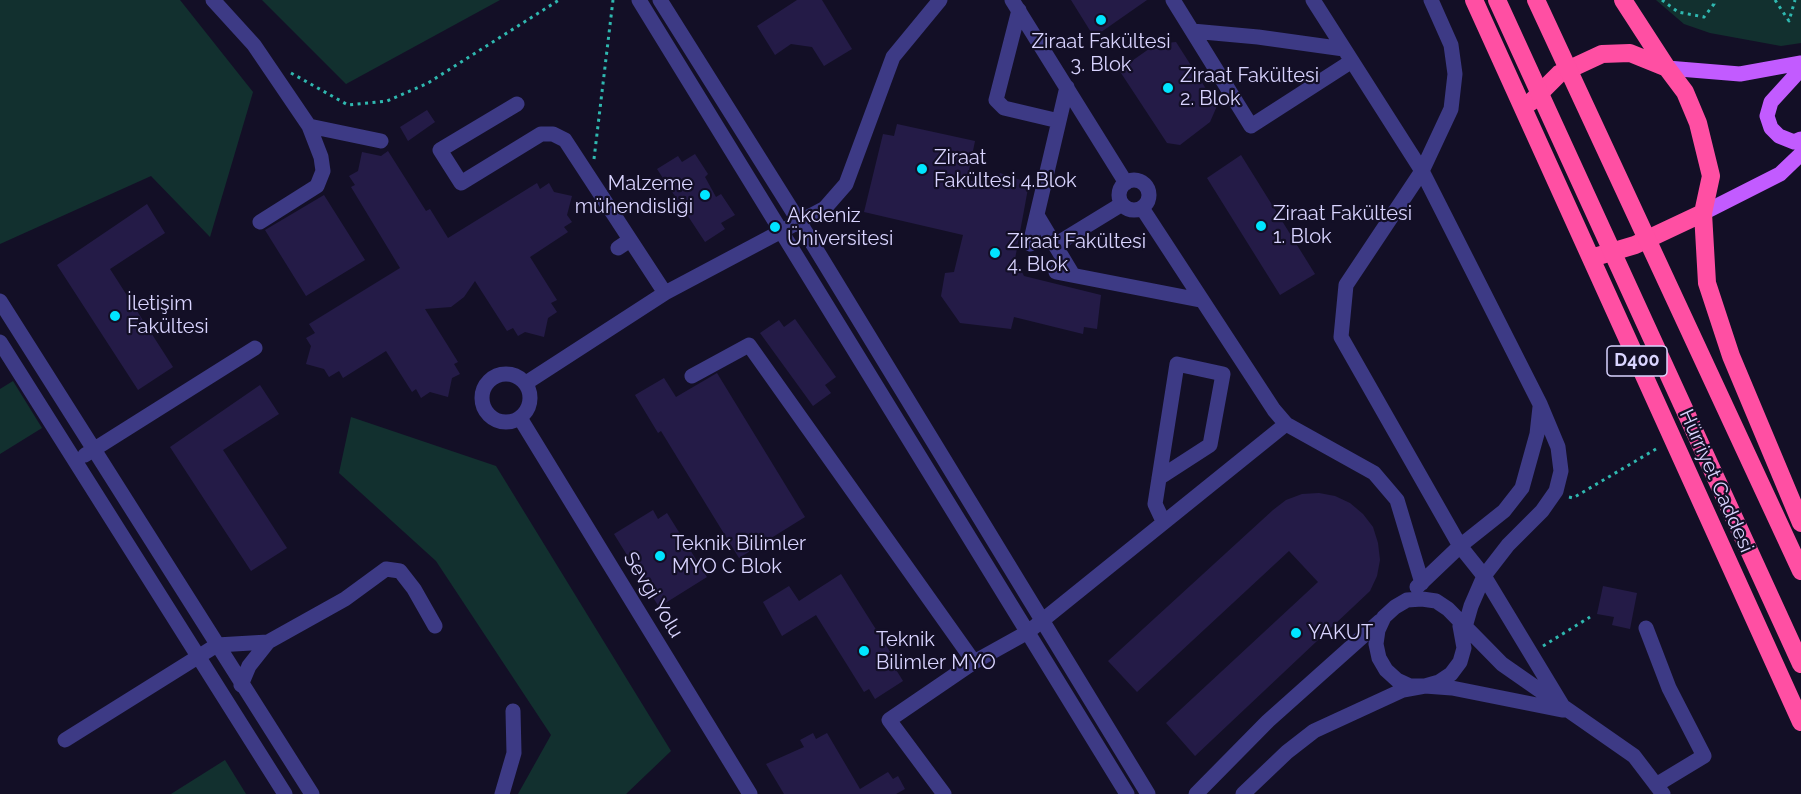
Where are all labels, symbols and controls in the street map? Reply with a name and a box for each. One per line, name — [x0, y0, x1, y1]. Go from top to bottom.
marker: Ziraat Fakültesi 3. Blok — [1094, 13, 1108, 27]
place label: Ziraat Fakültesi 3. Blok — [1031, 30, 1171, 77]
place label: Ziraat Fakültesi 2. Blok — [1180, 64, 1319, 111]
marker: Ziraat Fakültesi 2. Blok — [1161, 81, 1175, 95]
place label: Ziraat Fakültesi 4.Blok — [934, 146, 1077, 193]
marker: Ziraat Fakültesi 4.Blok — [915, 162, 929, 176]
place label: Malzeme mühendisliği — [575, 172, 693, 219]
marker: Malzeme mühendisliği — [698, 188, 712, 202]
place label: Ziraat Fakültesi 1. Blok — [1273, 202, 1412, 249]
place label: Akdeniz Üniversitesi — [787, 204, 893, 251]
marker: Ziraat Fakültesi 1. Blok — [1254, 219, 1268, 233]
marker: Akdeniz Üniversitesi — [768, 220, 782, 234]
place label: Ziraat Fakültesi 4. Blok — [1007, 230, 1146, 277]
marker: Ziraat Fakültesi 4. Blok — [988, 246, 1002, 260]
place label: İletişim Fakültesi — [127, 292, 209, 339]
marker: İletişim Fakültesi — [108, 309, 122, 323]
road number: D400 — [1607, 346, 1667, 376]
street label: Hürriyet Caddesi — [1674, 406, 1758, 556]
place label: Teknik Bilimler MYO C Blok — [672, 532, 806, 579]
street label: Sevgi Yolu — [618, 548, 688, 642]
marker: Teknik Bilimler MYO C Blok — [653, 549, 667, 563]
place label: YAKUT — [1308, 621, 1373, 645]
marker: YAKUT — [1289, 626, 1303, 640]
place label: Teknik Bilimler MYO — [876, 628, 996, 675]
marker: Teknik Bilimler MYO — [857, 644, 871, 658]

